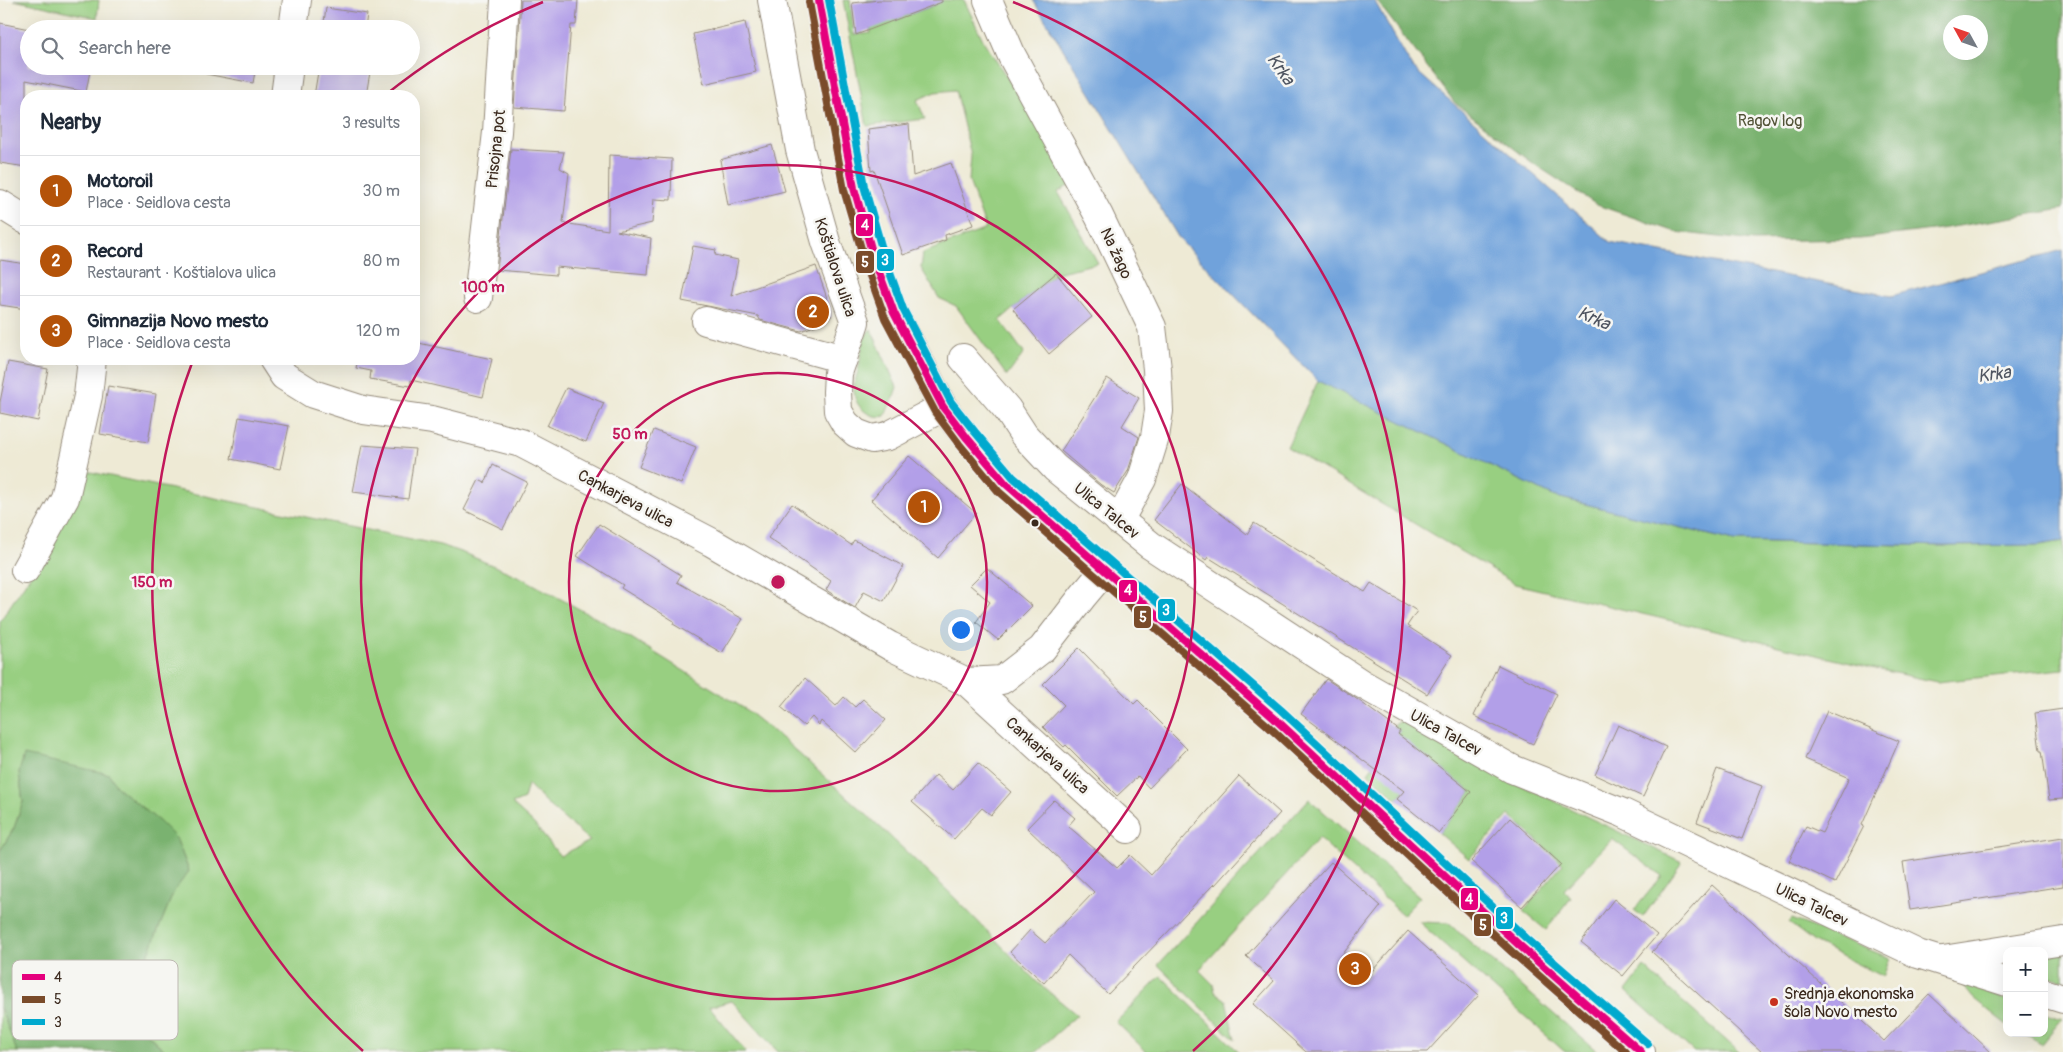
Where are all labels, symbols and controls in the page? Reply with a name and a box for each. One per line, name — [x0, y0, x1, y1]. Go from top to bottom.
north arrow — [1943, 15, 1988, 60]
search box — [20, 20, 420, 75]
icon: search — [38, 34, 66, 62]
text: Search here — [78, 36, 171, 60]
water label: Krka — [1262, 49, 1300, 91]
street label: Prisojna pot — [482, 108, 510, 189]
text: Nearby — [40, 109, 101, 136]
park label: Ragov log — [1738, 111, 1802, 131]
text: 3 results — [342, 113, 400, 133]
text: Motoroil — [87, 169, 153, 193]
text: 1 — [53, 181, 59, 201]
text: 30 m — [362, 181, 400, 201]
text: Place · Seidlova cesta — [87, 193, 231, 213]
line badge: 4 — [855, 213, 874, 237]
street label: Koštialova ulica — [810, 215, 860, 319]
text: 4 — [861, 217, 870, 234]
street label: Na žago — [1096, 225, 1137, 283]
text: Record — [87, 239, 143, 263]
line badge: 3 — [876, 248, 895, 272]
line badge: 5 — [855, 250, 875, 274]
text: 2 — [52, 251, 60, 271]
text: 80 m — [363, 251, 400, 271]
text: 3 — [881, 252, 889, 269]
text: 5 — [861, 254, 869, 271]
text: Restaurant · Koštialova ulica — [87, 263, 276, 283]
text: 100 m — [462, 278, 504, 297]
pin: 2 — [797, 293, 829, 331]
water label: Krka — [1574, 301, 1615, 336]
text: Gimnazija Novo mesto — [87, 309, 269, 333]
text: 3 — [52, 321, 60, 341]
text: 120 m — [356, 321, 400, 341]
text: Place · Seidlova cesta — [87, 333, 231, 353]
water label: Krka — [1976, 361, 2014, 388]
text: 50 m — [613, 425, 647, 444]
street label: Cankarjeva ulica — [574, 465, 677, 533]
street label: Ulica Talcev — [1070, 478, 1143, 543]
pin: 1 — [908, 488, 940, 526]
unlabelled marker — [1030, 518, 1040, 528]
text: 150 m — [132, 573, 172, 592]
centre of rings — [769, 573, 787, 591]
line badge: 4 — [1118, 579, 1138, 603]
text: 4 — [1124, 582, 1133, 599]
line badge: 3 — [1157, 598, 1176, 622]
text: 3 — [1162, 602, 1170, 619]
line badge: 5 — [1133, 605, 1152, 629]
text: 5 — [1139, 609, 1147, 626]
your location — [948, 617, 974, 643]
street label: Ulica Talcev — [1406, 705, 1485, 761]
street label: Cankarjeva ulica — [1001, 713, 1093, 799]
street label: Ulica Talcev — [1772, 879, 1851, 931]
line badge: 4 — [1460, 887, 1479, 911]
text: 4 — [1465, 891, 1474, 908]
line badge: 3 — [1495, 906, 1514, 930]
text: 3 — [1500, 910, 1508, 927]
line badge: 5 — [1473, 913, 1492, 937]
text: 5 — [1479, 917, 1487, 934]
map controls — [2003, 947, 2048, 1037]
button: + — [2003, 947, 2048, 992]
pin: 3 — [1339, 950, 1371, 988]
legend — [12, 960, 178, 1040]
text: 4 — [54, 969, 62, 986]
place label: Srednja ekonomska šola Novo mesto — [1784, 984, 1914, 1022]
text: 5 — [54, 991, 62, 1008]
button: − — [2003, 992, 2048, 1037]
marker: Srednja ekonomska šola Novo mesto — [1768, 996, 1780, 1008]
text: 3 — [54, 1014, 62, 1031]

